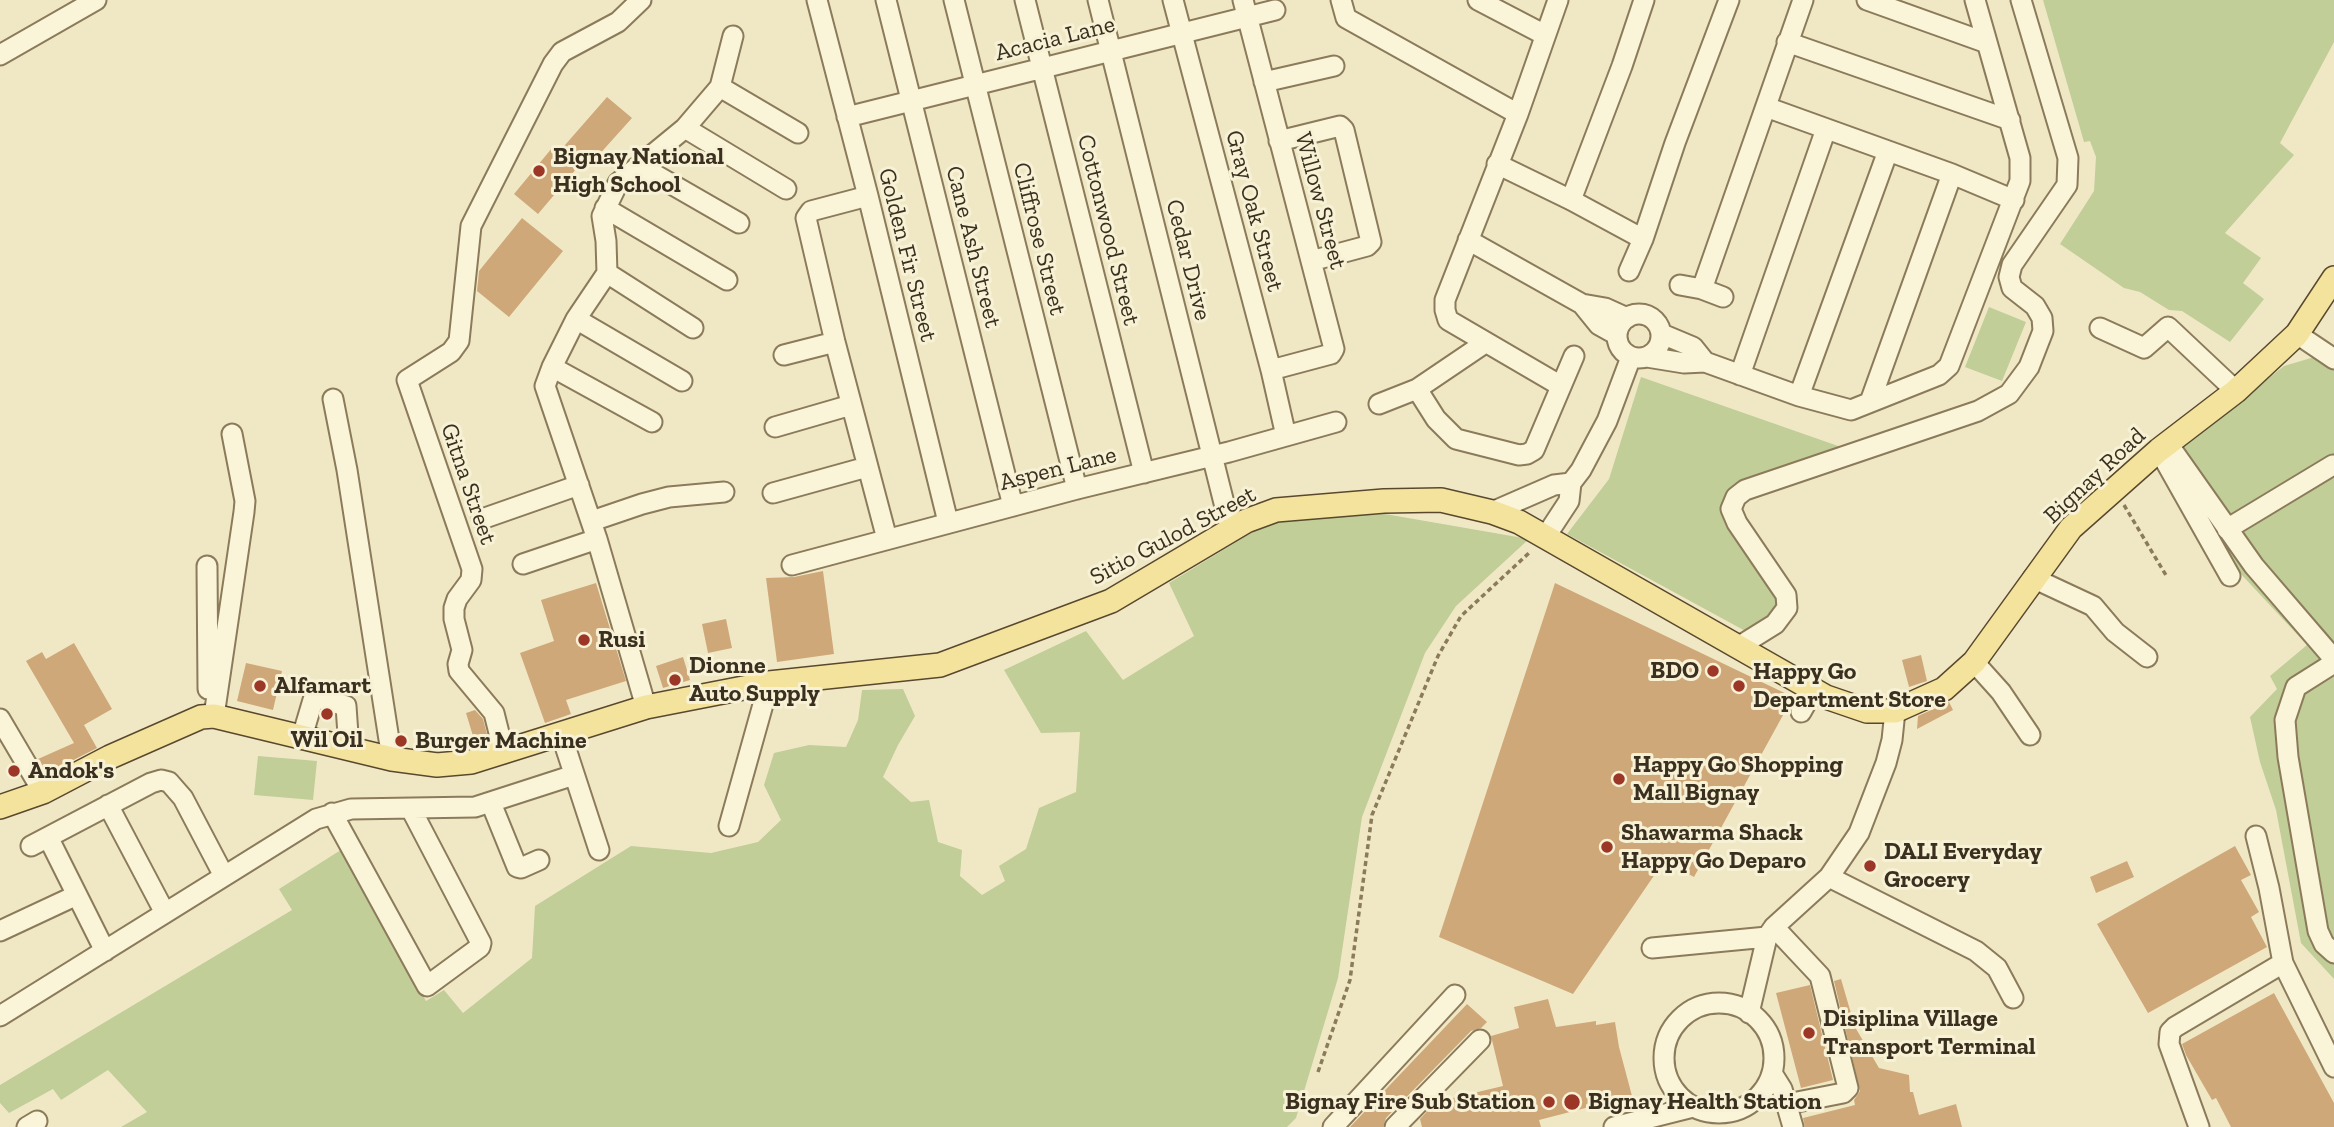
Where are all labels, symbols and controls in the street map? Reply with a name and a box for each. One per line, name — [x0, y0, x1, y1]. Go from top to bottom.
street label: Acacia Lane — [992, 10, 1118, 68]
street label: Gray Oak Street — [1219, 127, 1289, 295]
street label: Willow Street — [1288, 129, 1352, 273]
street label: Cottonwood Street — [1070, 132, 1146, 328]
place label: Bignay National High School — [553, 143, 724, 199]
street label: Cliffrose Street — [1006, 160, 1072, 318]
marker: Bignay National High School — [531, 163, 547, 179]
street label: Cane Ash Street — [939, 163, 1007, 331]
street label: Golden Fir Street — [872, 165, 942, 345]
street label: Cedar Drive — [1159, 197, 1217, 323]
street label: Gitna Street — [434, 420, 502, 548]
street label: Bignay Road — [2038, 422, 2152, 530]
street label: Aspen Lane — [997, 441, 1119, 497]
street label: Sitio Gulod Street — [1085, 480, 1261, 592]
place label: Rusi — [598, 626, 645, 654]
marker: Rusi — [576, 632, 592, 648]
place label: Dionne Auto Supply — [689, 652, 820, 708]
place label: BDO — [1650, 657, 1699, 685]
place label: Happy Go Department Store — [1753, 658, 1946, 714]
marker: BDO — [1705, 663, 1721, 679]
place label: Alfamart — [274, 672, 371, 700]
marker: Dionne Auto Supply — [667, 672, 683, 688]
marker: Alfamart — [252, 678, 268, 694]
marker: Happy Go Department Store — [1731, 678, 1747, 694]
marker: Wil Oil — [319, 706, 335, 722]
place label: Wil Oil — [291, 726, 363, 754]
place label: Burger Machine — [415, 727, 587, 755]
marker: Burger Machine — [393, 733, 409, 749]
place label: Happy Go Shopping Mall Bignay — [1633, 751, 1843, 807]
place label: Andok's — [28, 757, 114, 785]
marker: Andok's — [6, 763, 22, 779]
marker: Happy Go Shopping Mall Bignay — [1611, 771, 1627, 787]
place label: Shawarma Shack Happy Go Deparo — [1621, 819, 1806, 875]
place label: DALI Everyday Grocery — [1884, 838, 2042, 894]
marker: Shawarma Shack Happy Go Deparo — [1599, 839, 1615, 855]
marker: DALI Everyday Grocery — [1862, 858, 1878, 874]
place label: Disiplina Village Transport Terminal — [1823, 1005, 2036, 1061]
marker: Disiplina Village Transport Terminal — [1801, 1025, 1817, 1041]
place label: Bignay Fire Sub Station — [1285, 1088, 1535, 1116]
place label: Bignay Health Station — [1588, 1088, 1822, 1116]
marker: Bignay Health Station — [1562, 1092, 1582, 1112]
marker: Bignay Fire Sub Station — [1541, 1094, 1557, 1110]

